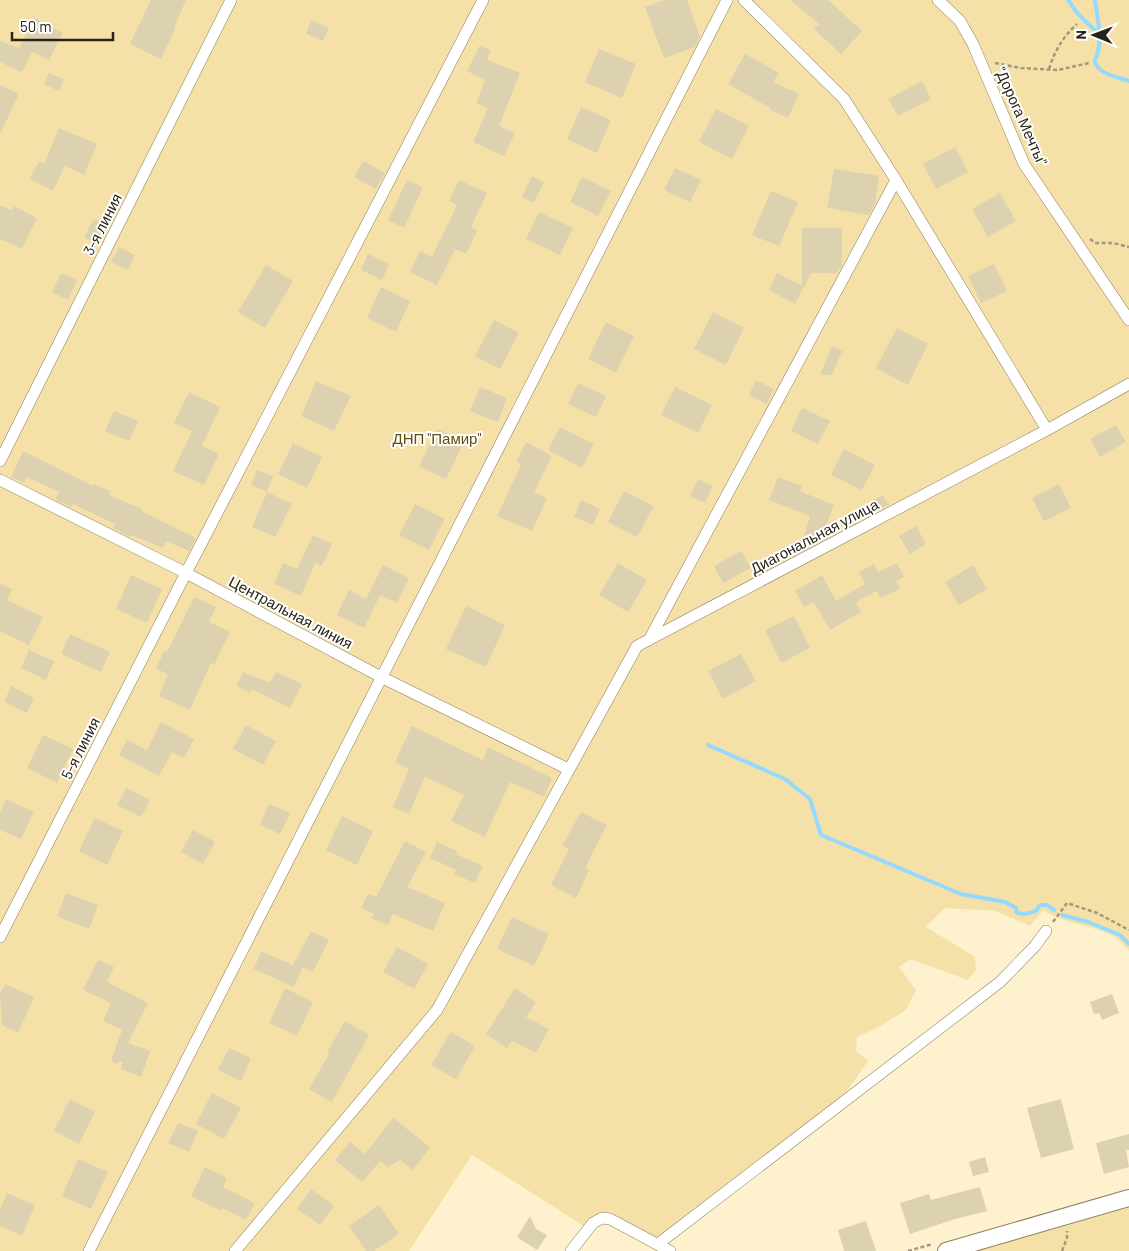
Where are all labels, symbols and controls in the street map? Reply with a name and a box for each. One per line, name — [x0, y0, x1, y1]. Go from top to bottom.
scale bar — [12, 10, 114, 42]
north arrow — [1069, 10, 1119, 60]
text: 50 m — [20, 17, 52, 35]
text: N — [1072, 30, 1089, 40]
street label: "Дорога Мечты'' — [992, 64, 1052, 168]
street label: 3-я линия — [79, 190, 125, 258]
park label: ДНП "Памир" — [393, 429, 481, 447]
street label: Диагональная улица — [747, 494, 882, 577]
street label: Центральная линия — [226, 572, 356, 652]
street label: 5-я линия — [57, 714, 103, 782]

